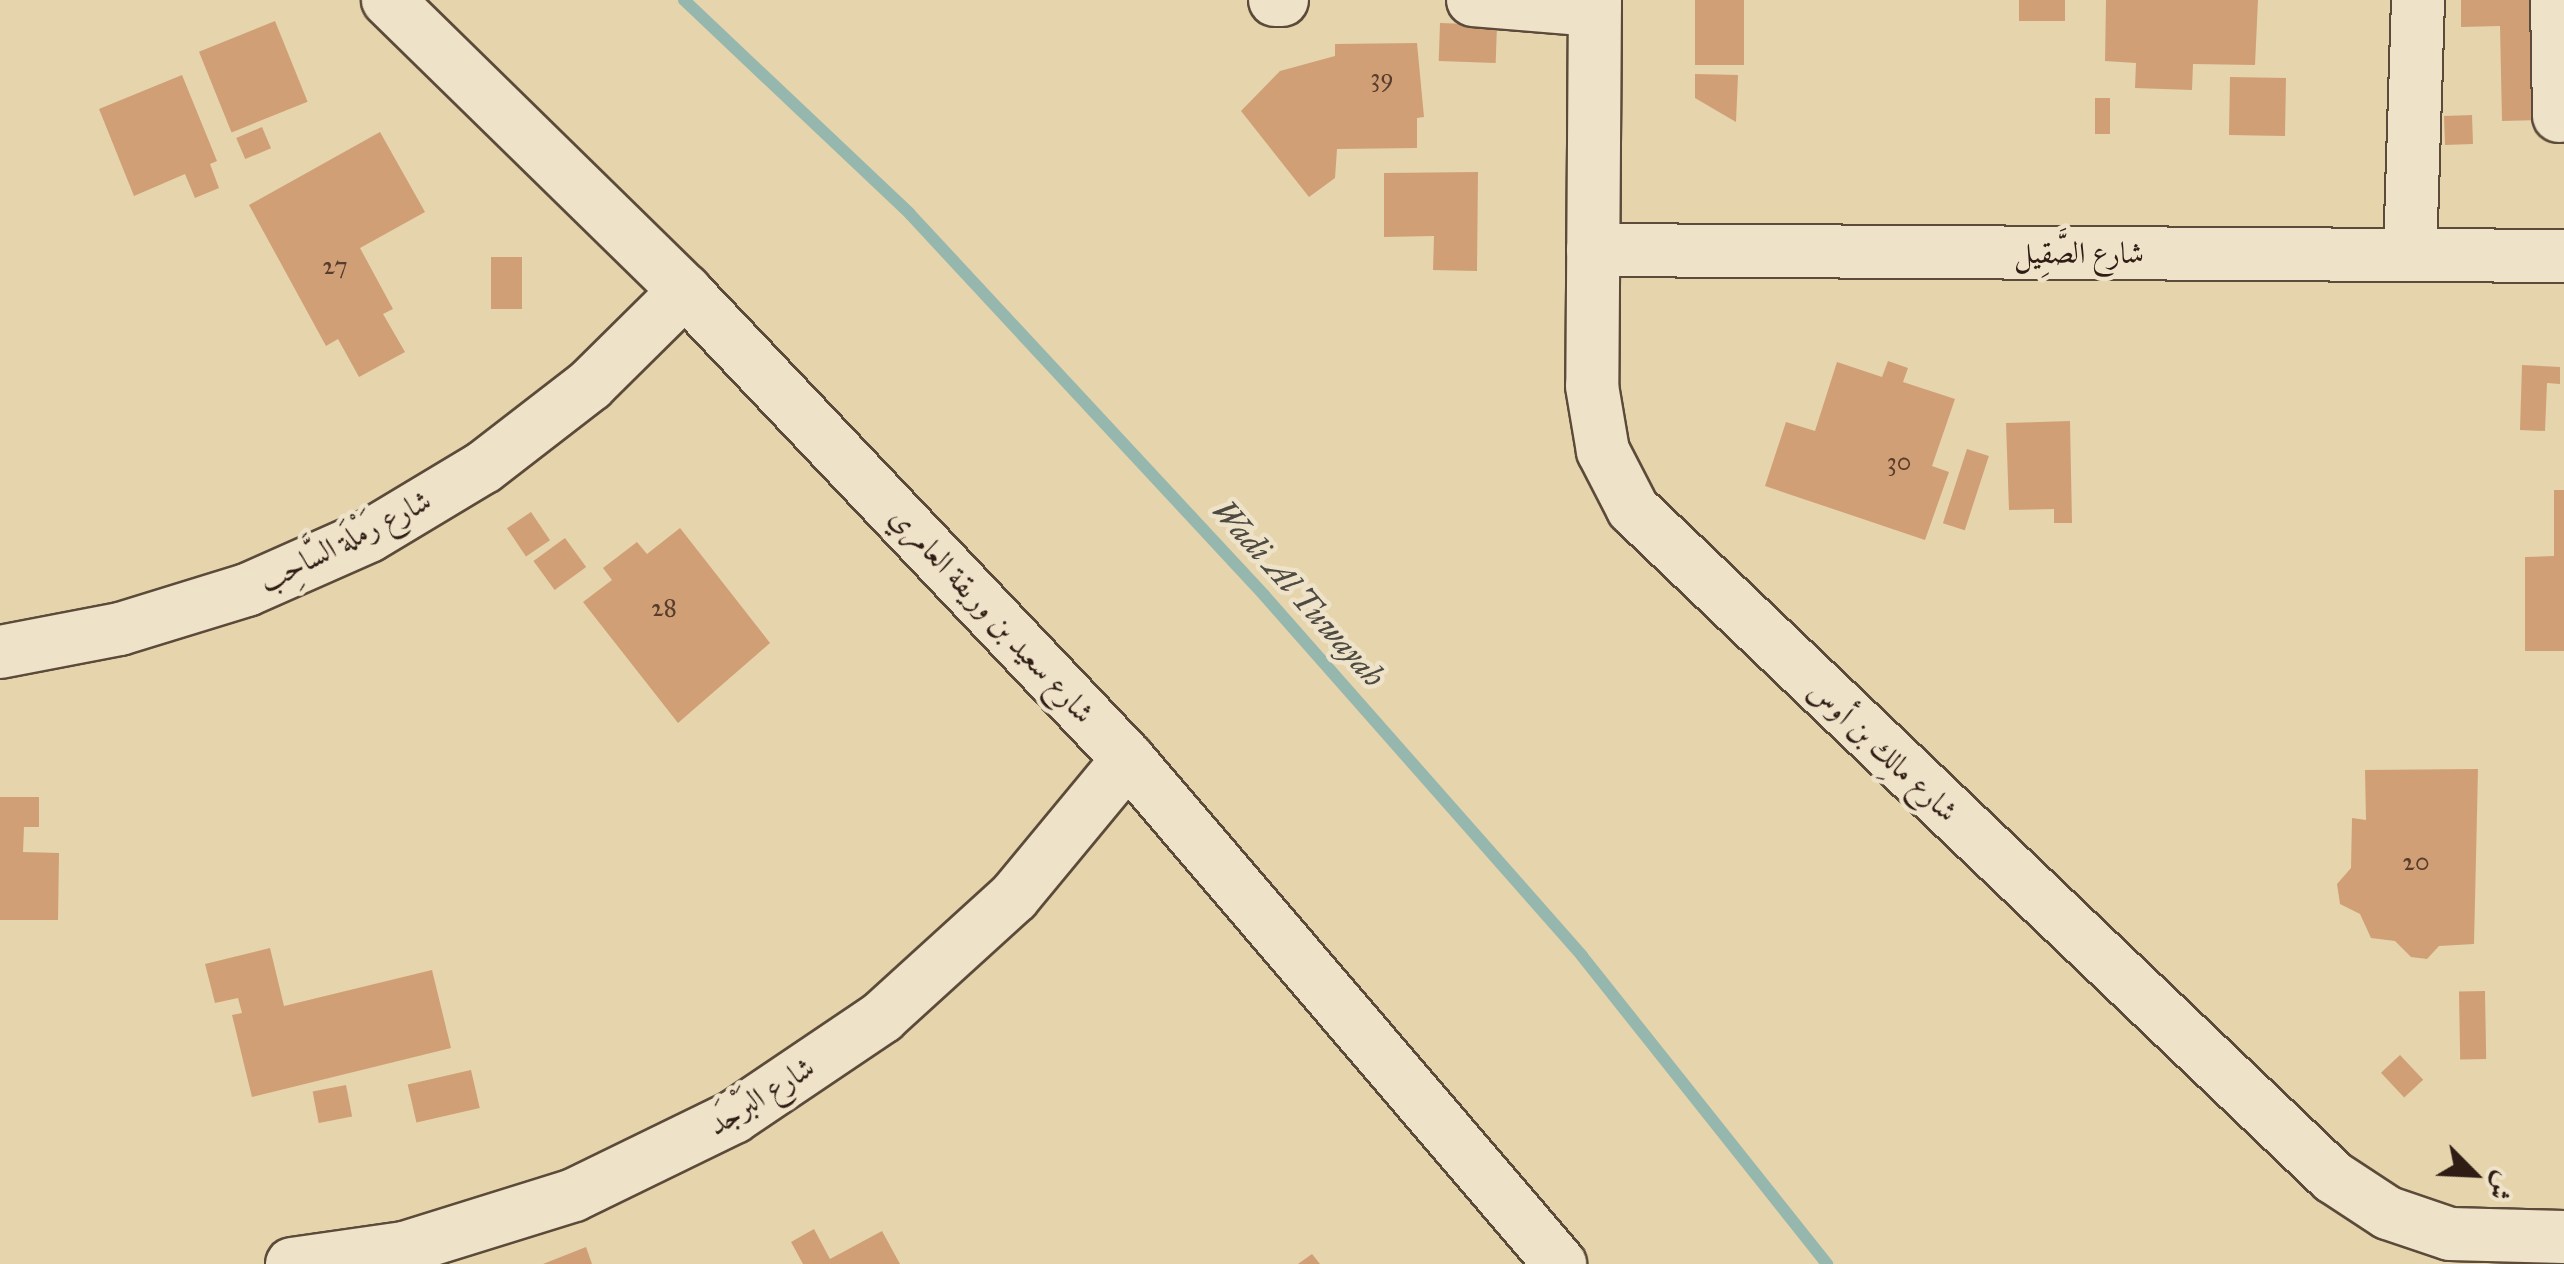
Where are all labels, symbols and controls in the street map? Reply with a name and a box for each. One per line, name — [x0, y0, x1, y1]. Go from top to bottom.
house number: 39 — [1370, 63, 1394, 93]
street label: شارع الصَّقِيل — [2014, 235, 2144, 271]
house number: 27 — [322, 251, 348, 281]
house number: 30 — [1887, 447, 1911, 477]
street label: شارع رَمْلَة السَّاحِب — [253, 482, 437, 600]
water label: Wadi Al Tuwayah — [1204, 492, 1392, 696]
street label: شارع سعيد بن وريقة العامري — [882, 499, 1102, 731]
house number: 28 — [651, 593, 677, 623]
street label: شارع مالِك بن أوس — [1801, 673, 1965, 829]
house number: 20 — [2403, 847, 2429, 877]
street label: شارع البَرْجَد — [701, 1049, 821, 1143]
north arrow — [2424, 1124, 2524, 1224]
text: ش — [2480, 1167, 2524, 1206]

